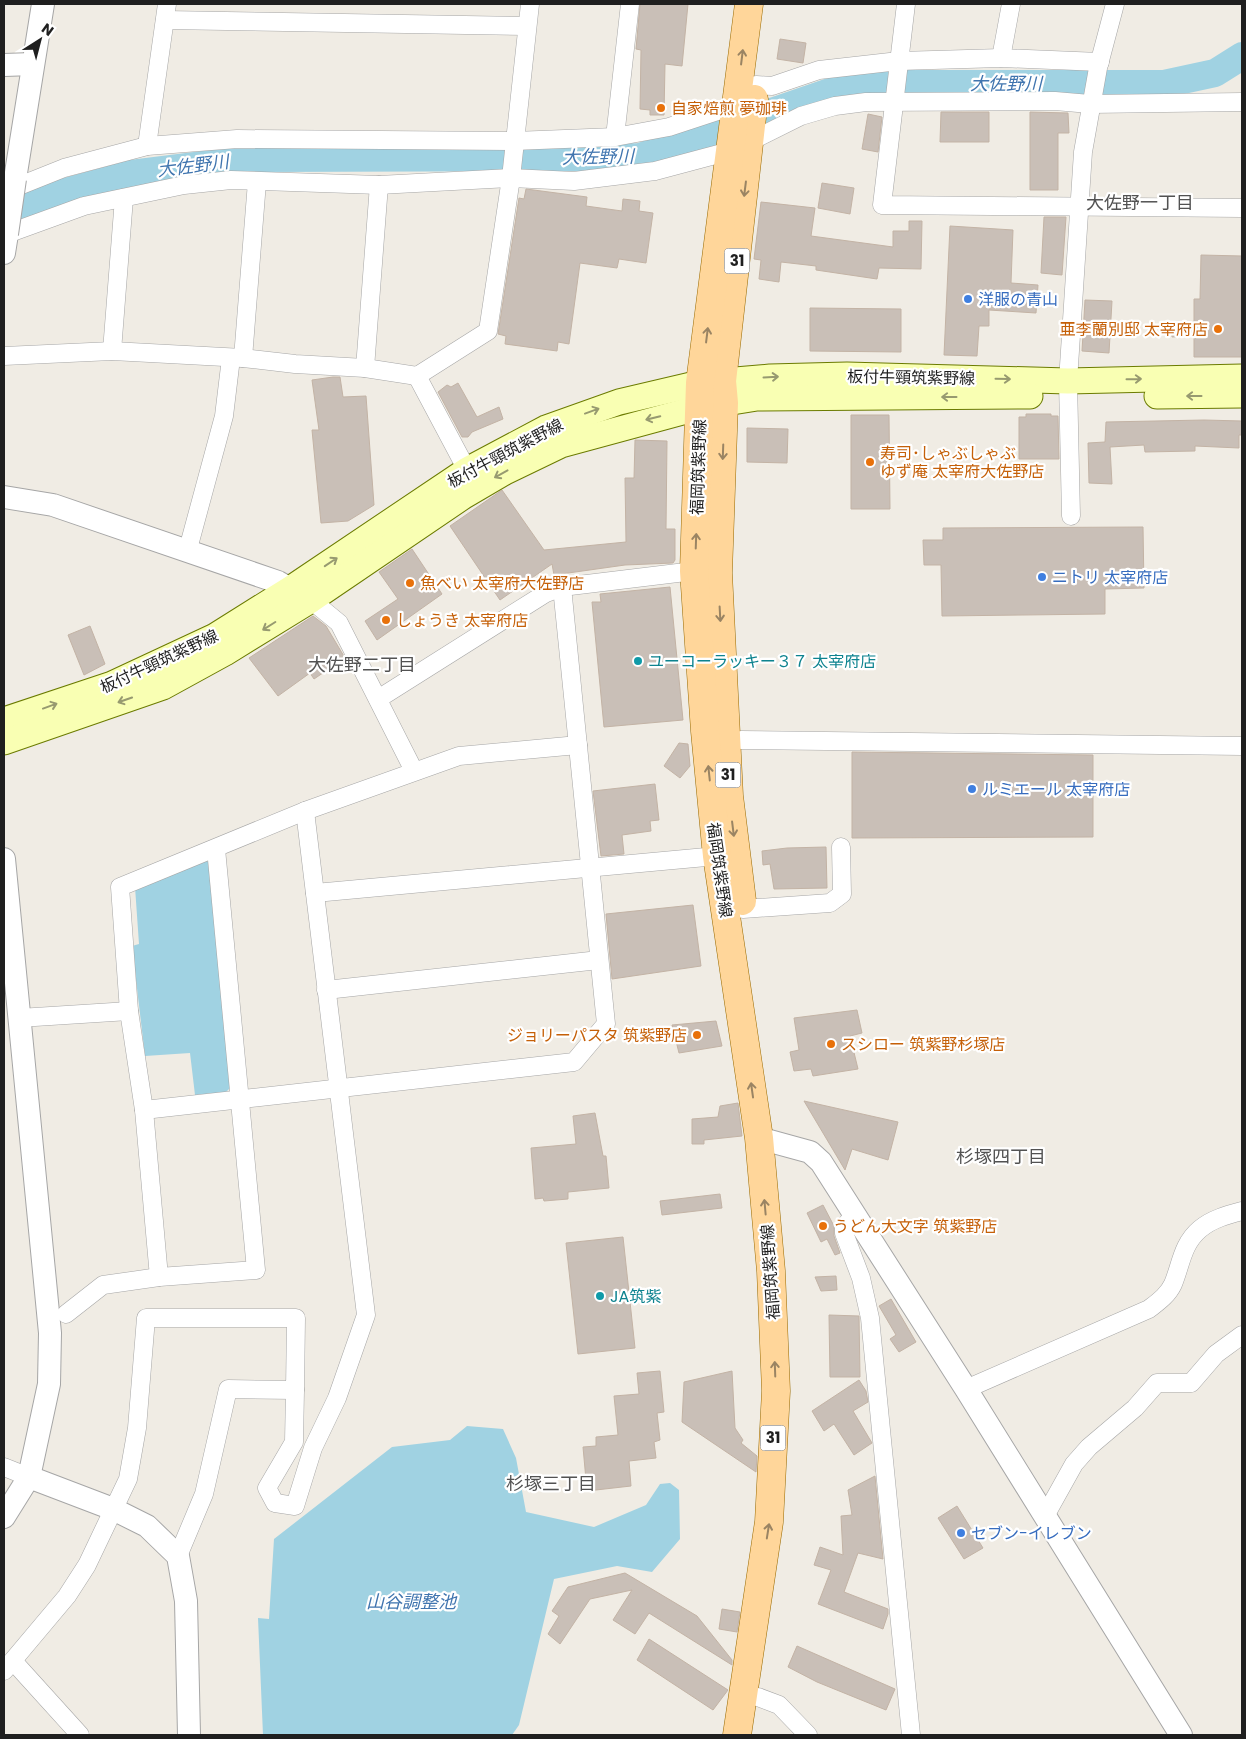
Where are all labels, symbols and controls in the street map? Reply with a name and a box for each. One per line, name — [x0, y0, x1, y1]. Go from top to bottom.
north arrow — [15, 15, 65, 65]
text: N — [38, 18, 58, 41]
one-way arrow — [737, 49, 747, 65]
water label: 大佐野川 — [970, 71, 1044, 96]
place label: 自家焙煎 夢珈琲 — [671, 97, 787, 120]
marker: 自家焙煎 夢珈琲 — [655, 102, 667, 114]
water label: 大佐野川 — [562, 143, 636, 170]
water label: 大佐野川 — [156, 148, 232, 182]
one-way arrow — [740, 181, 750, 197]
district label: 大佐野一丁目 — [1086, 190, 1194, 215]
road number: 31 — [724, 248, 750, 274]
place label: 洋服の青山 — [978, 288, 1058, 311]
marker: 洋服の青山 — [962, 293, 974, 305]
place label: 亜李蘭別邸 太宰府店 — [1060, 318, 1208, 341]
marker: 亜李蘭別邸 太宰府店 — [1212, 323, 1224, 335]
one-way arrow — [702, 327, 712, 343]
street label: 板付牛頸筑紫野線 — [847, 365, 975, 390]
one-way arrow — [763, 373, 779, 382]
one-way arrow — [995, 374, 1011, 384]
one-way arrow — [1126, 375, 1142, 384]
one-way arrow — [1186, 391, 1202, 401]
one-way arrow — [942, 392, 958, 401]
one-way arrow — [584, 406, 599, 415]
street label: 板付牛頸筑紫野線 — [443, 413, 567, 494]
one-way arrow — [646, 414, 662, 423]
street label: 福岡筑紫野線 — [685, 419, 712, 515]
place label: 寿司･しゃぶしゃぶ ゆず庵 太宰府大佐野店 — [880, 442, 1044, 483]
one-way arrow — [718, 444, 727, 460]
marker: 寿司･しゃぶしゃぶ ゆず庵 太宰府大佐野店 — [864, 456, 876, 468]
one-way arrow — [495, 470, 509, 480]
one-way arrow — [691, 533, 700, 549]
one-way arrow — [324, 557, 338, 567]
place label: ニトリ 太宰府店 — [1052, 566, 1168, 589]
marker: ニトリ 太宰府店 — [1036, 571, 1048, 583]
place label: 魚べい 太宰府大佐野店 — [420, 572, 584, 595]
marker: 魚べい 太宰府大佐野店 — [404, 577, 416, 589]
one-way arrow — [716, 606, 725, 622]
place label: しょうき 太宰府店 — [396, 609, 528, 632]
marker: しょうき 太宰府店 — [380, 614, 392, 626]
one-way arrow — [263, 621, 277, 631]
street label: 板付牛頸筑紫野線 — [96, 624, 222, 699]
place label: ユーコーラッキー３７ 太宰府店 — [648, 650, 876, 673]
district label: 大佐野二丁目 — [308, 652, 416, 677]
marker: ユーコーラッキー３７ 太宰府店 — [632, 655, 644, 667]
one-way arrow — [118, 696, 134, 706]
one-way arrow — [42, 701, 58, 710]
road number: 31 — [716, 762, 740, 788]
one-way arrow — [704, 765, 714, 781]
place label: ルミエール 太宰府店 — [982, 778, 1130, 801]
marker: ルミエール 太宰府店 — [966, 783, 978, 795]
one-way arrow — [728, 820, 738, 836]
street label: 福岡筑紫野線 — [701, 821, 738, 919]
place label: ジョリーパスタ 筑紫野店 — [507, 1024, 687, 1047]
marker: ジョリーパスタ 筑紫野店 — [691, 1029, 703, 1041]
place label: スシロー 筑紫野杉塚店 — [841, 1033, 1005, 1056]
marker: スシロー 筑紫野杉塚店 — [825, 1038, 837, 1050]
one-way arrow — [747, 1082, 757, 1098]
district label: 杉塚四丁目 — [956, 1144, 1046, 1169]
one-way arrow — [761, 1199, 770, 1215]
place label: うどん大文字 筑紫野店 — [833, 1215, 997, 1238]
marker: うどん大文字 筑紫野店 — [817, 1220, 829, 1232]
street label: 福岡筑紫野線 — [756, 1223, 785, 1321]
place label: JA筑紫 — [610, 1285, 661, 1308]
marker: JA筑紫 — [594, 1290, 606, 1302]
one-way arrow — [770, 1361, 779, 1377]
road number: 31 — [760, 1426, 786, 1450]
district label: 杉塚三丁目 — [506, 1471, 596, 1496]
place label: セブン-イレブン — [971, 1522, 1092, 1545]
one-way arrow — [763, 1524, 773, 1540]
marker: セブン-イレブン — [955, 1527, 967, 1539]
water label: 山谷調整池 — [366, 1589, 458, 1614]

